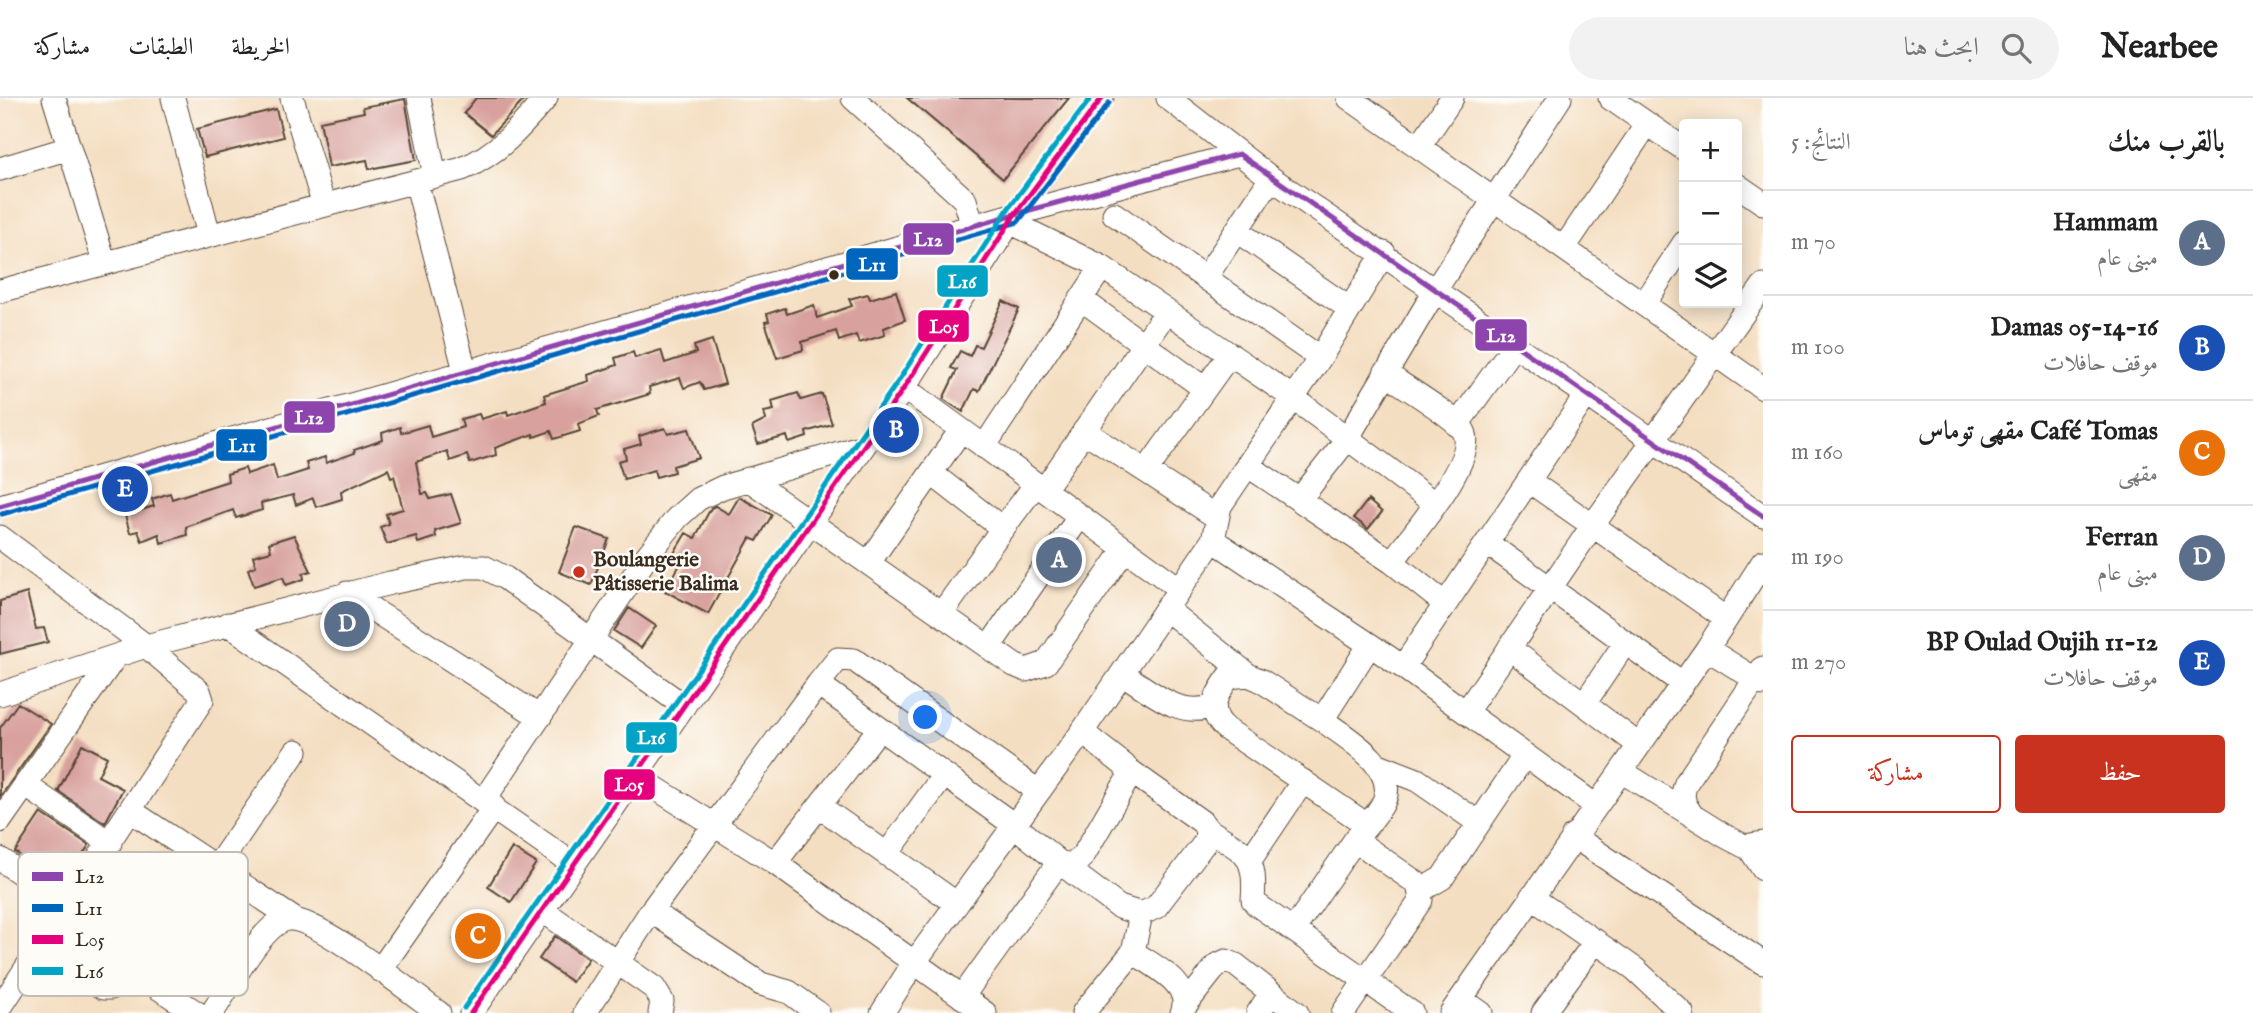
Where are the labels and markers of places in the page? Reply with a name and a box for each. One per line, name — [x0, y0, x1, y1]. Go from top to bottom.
unlabelled marker — [827, 268, 841, 282]
pin: B — [873, 404, 919, 456]
pin: E — [102, 463, 148, 515]
pin: A — [1036, 534, 1082, 586]
place label: Boulangerie Pâtisserie Balima — [593, 547, 739, 598]
marker: Boulangerie Pâtisserie Balima — [571, 564, 587, 580]
pin: D — [324, 598, 370, 650]
pin: C — [455, 910, 501, 962]

